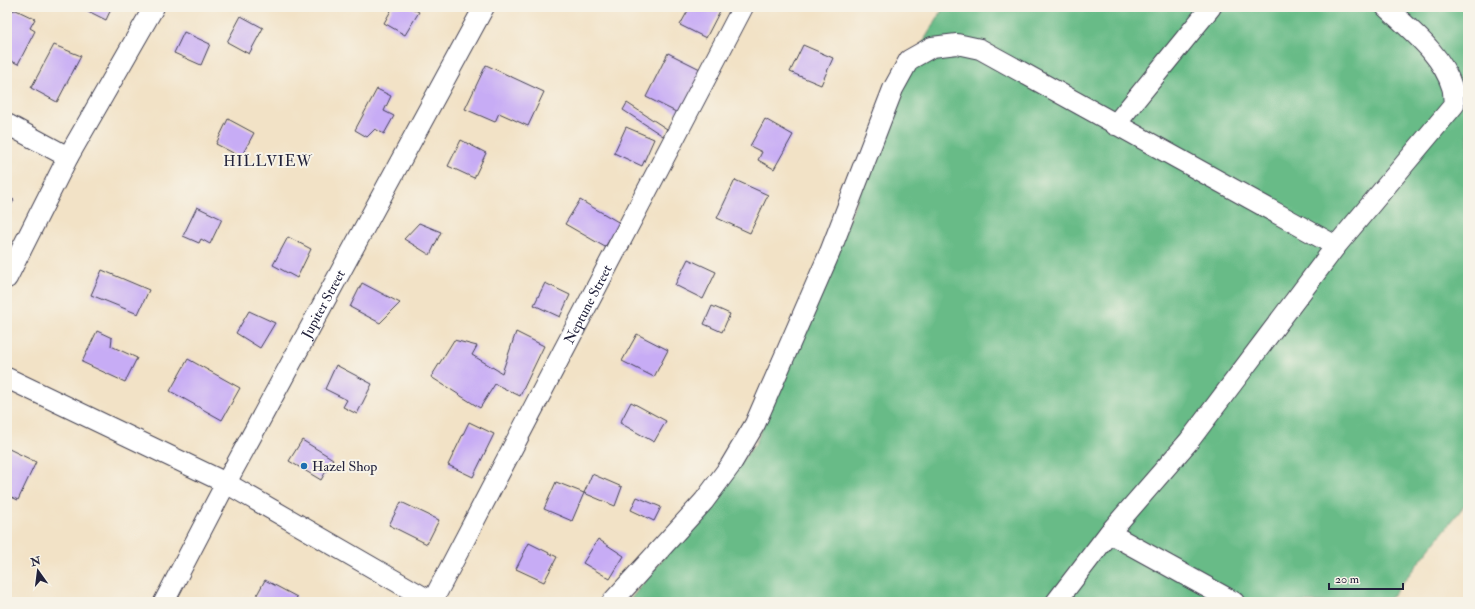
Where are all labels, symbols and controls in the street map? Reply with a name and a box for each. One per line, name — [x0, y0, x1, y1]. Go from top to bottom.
district label: HILLVIEW — [223, 152, 313, 171]
street label: Neptune Street — [560, 262, 616, 347]
street label: Jupiter Street — [298, 266, 349, 342]
place label: Hazel Shop — [312, 458, 377, 476]
marker: Hazel Shop — [299, 461, 309, 471]
north arrow — [18, 551, 58, 591]
text: N — [28, 554, 43, 570]
scale bar — [1329, 565, 1403, 591]
text: 20 m — [1335, 572, 1360, 587]

